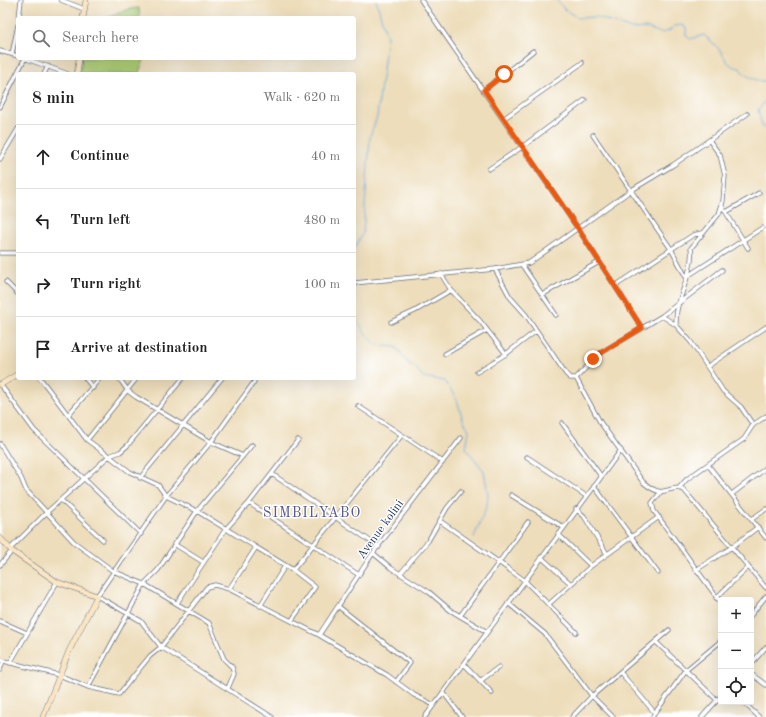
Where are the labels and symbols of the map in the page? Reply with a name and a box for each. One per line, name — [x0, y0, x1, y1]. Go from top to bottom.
route start — [495, 65, 513, 83]
route end — [584, 350, 602, 368]
street label: Avenue kolini — [355, 498, 406, 561]
district label: SIMBILYABO — [263, 506, 361, 520]

